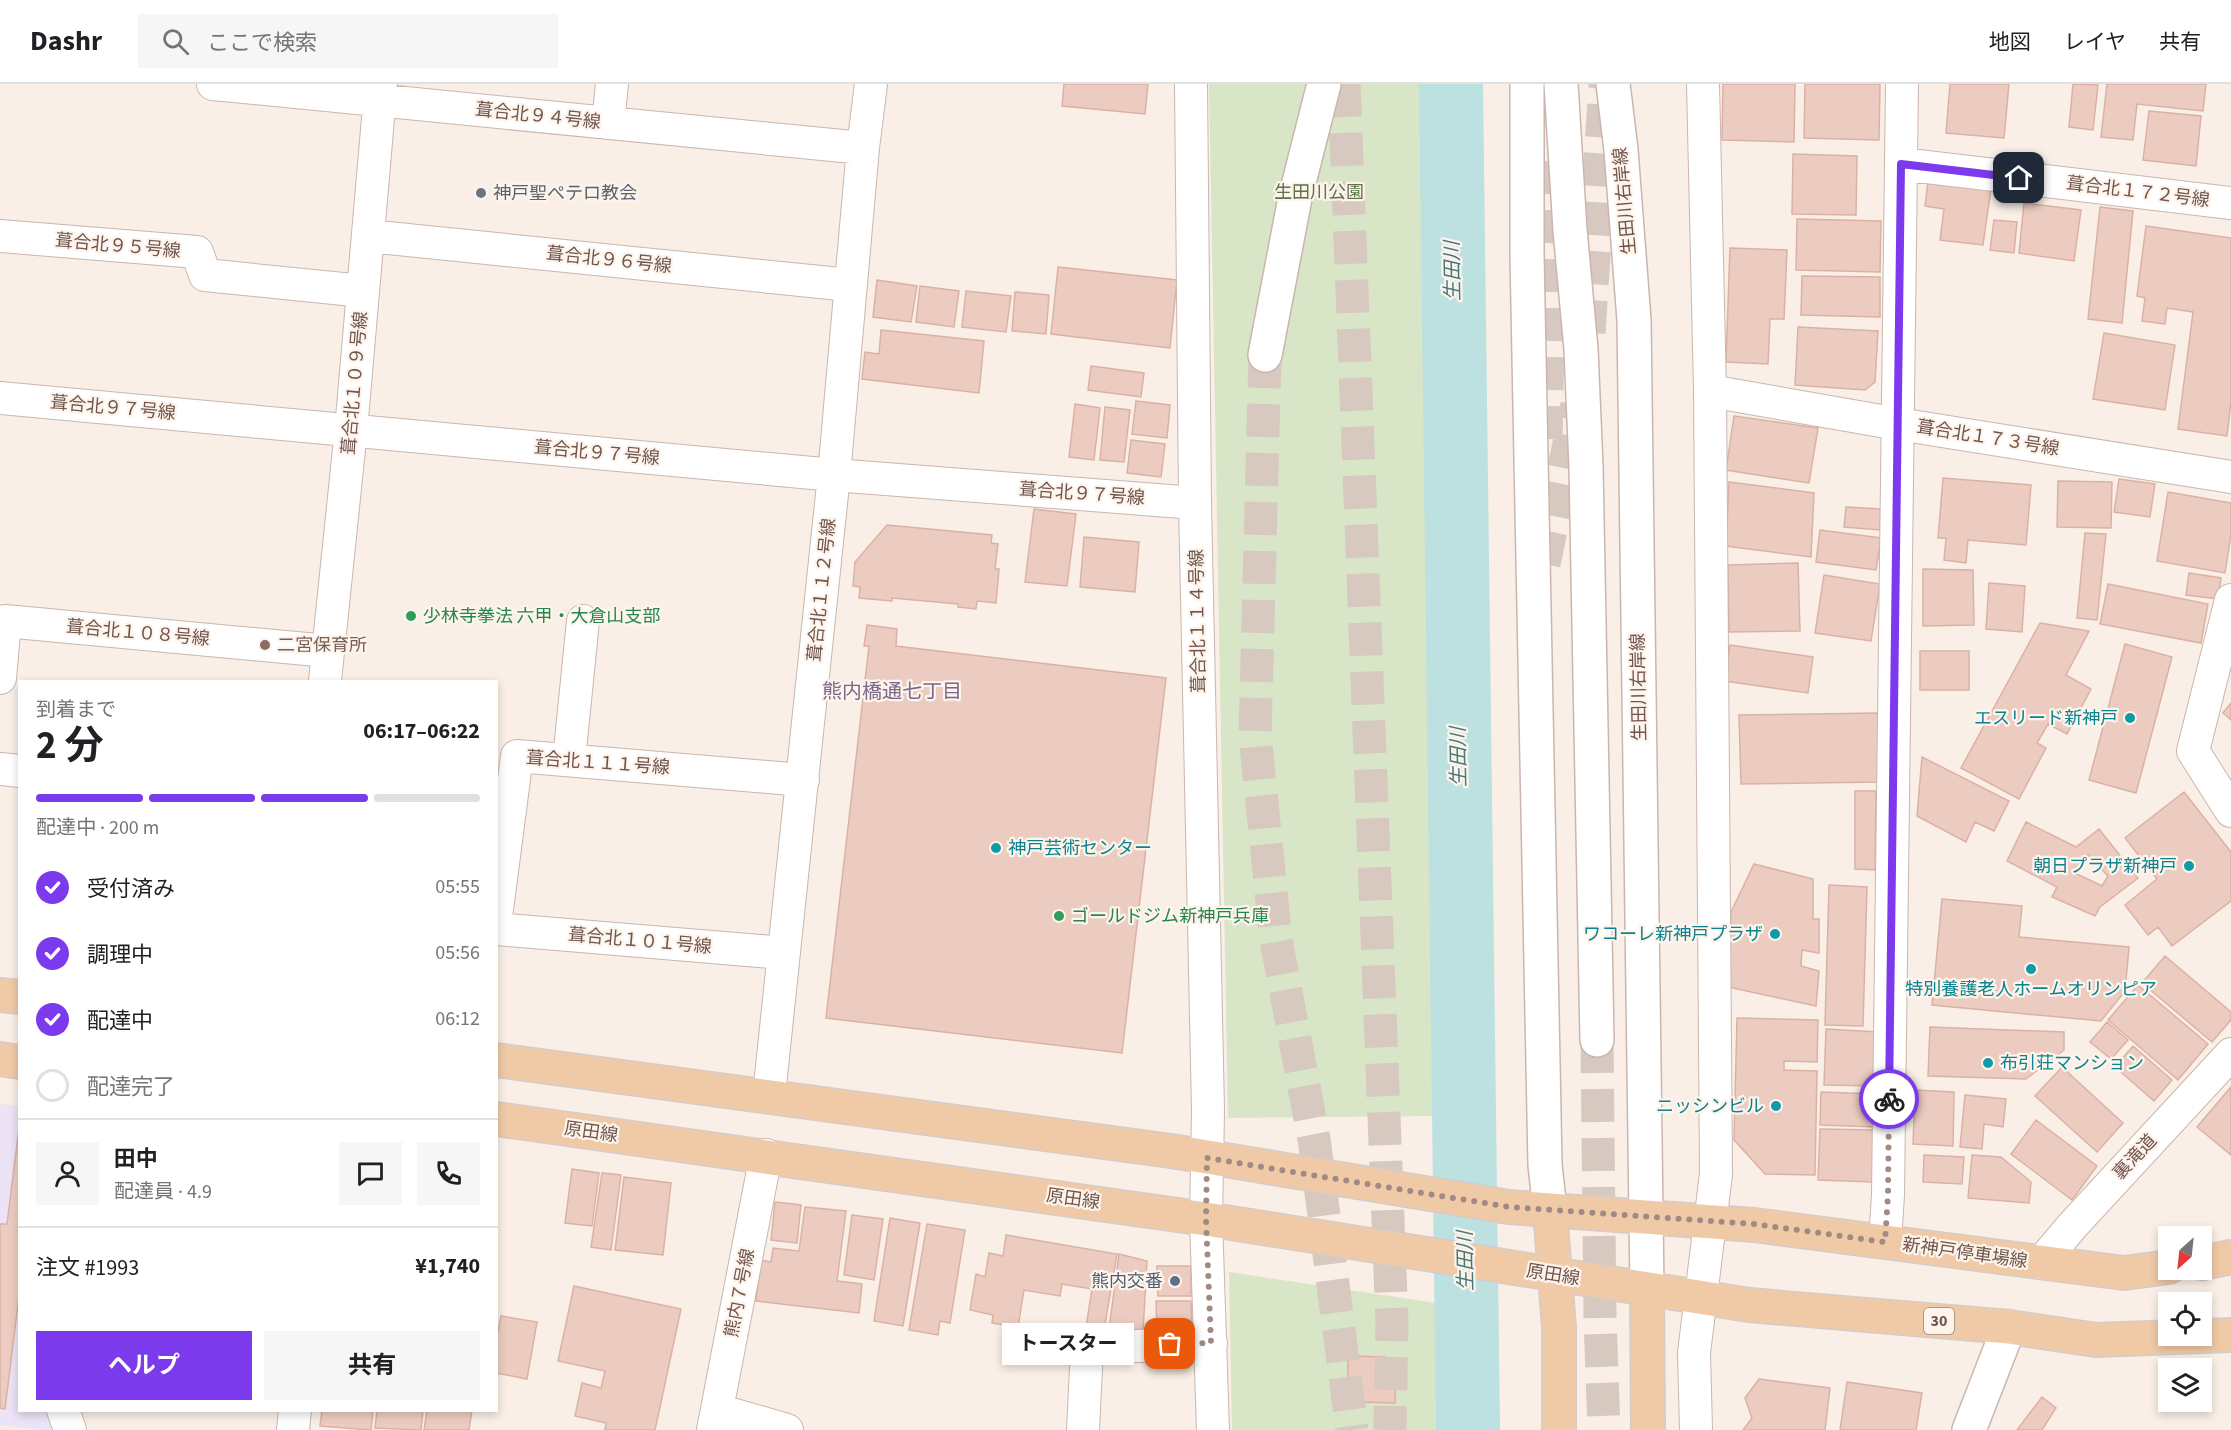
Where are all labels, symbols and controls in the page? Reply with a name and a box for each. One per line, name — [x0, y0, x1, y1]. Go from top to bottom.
search box — [138, 14, 558, 68]
text: Dashr — [30, 21, 102, 61]
icon: search — [159, 25, 192, 58]
text: ここで検索 — [207, 27, 317, 59]
text: 地図 — [1989, 27, 2031, 57]
text: レイヤ — [2064, 27, 2126, 57]
text: 共有 — [2159, 27, 2201, 57]
street label: 葺合北９４号線 — [474, 97, 602, 135]
street label: 生田川右岸線 — [1608, 146, 1642, 256]
pin — [1993, 152, 2044, 203]
icon: home — [2002, 161, 2035, 194]
street label: 葺合北１７２号線 — [2065, 171, 2211, 213]
park label: 生田川公園 — [1274, 180, 1364, 205]
place label: 神戸聖ぺテロ教会 — [493, 181, 637, 206]
marker: 神戸聖ぺテロ教会 — [474, 186, 488, 200]
street label: 葺合北９５号線 — [54, 228, 182, 264]
water label: 生田川 — [1438, 239, 1468, 301]
street label: 葺合北９６号線 — [545, 241, 673, 279]
street label: 葺合北１０９号線 — [336, 310, 374, 456]
street label: 葺合北９７号線 — [49, 390, 177, 426]
street label: 葺合北１７３号線 — [1915, 414, 2061, 462]
street label: 葺合北９７号線 — [533, 435, 661, 471]
street label: 葺合北９７号線 — [1018, 477, 1146, 511]
street label: 葺合北１１２号線 — [802, 517, 842, 663]
street label: 葺合北１１４号線 — [1184, 549, 1212, 693]
place label: 少林寺拳法 六甲・大倉山支部 — [423, 604, 661, 629]
marker: 少林寺拳法 六甲・大倉山支部 — [404, 609, 418, 623]
street label: 葺合北１０８号線 — [65, 614, 211, 652]
place label: 二宮保育所 — [277, 633, 367, 658]
street label: 生田川右岸線 — [1626, 633, 1652, 741]
marker: 二宮保育所 — [258, 638, 272, 652]
district label: 熊内橋通七丁目 — [822, 678, 962, 706]
text: 到着まで — [36, 696, 116, 724]
place label: エスリード新神戸 — [1974, 706, 2118, 731]
marker: エスリード新神戸 — [2123, 711, 2137, 725]
text: 06:17–06:22 — [363, 715, 480, 747]
text: 2 分 — [36, 718, 103, 774]
water label: 生田川 — [1444, 725, 1474, 787]
street label: 葺合北１１１号線 — [525, 746, 671, 780]
text: 配達中 · 200 m — [36, 814, 159, 842]
place label: 神戸芸術センター — [1008, 836, 1152, 861]
marker: 神戸芸術センター — [989, 841, 1003, 855]
place label: 朝日プラザ新神戸 — [2033, 854, 2177, 879]
marker: 朝日プラザ新神戸 — [2182, 859, 2196, 873]
icon: check — [36, 871, 69, 904]
text: 受付済み — [87, 873, 175, 905]
text: 05:55 — [435, 873, 480, 901]
place label: ゴールドジム新神戸兵庫 — [1071, 904, 1269, 929]
marker: ゴールドジム新神戸兵庫 — [1052, 909, 1066, 923]
street label: 葺合北１０１号線 — [567, 922, 713, 960]
place label: ワコーレ新神戸プラザ — [1583, 922, 1763, 947]
marker: ワコーレ新神戸プラザ — [1768, 927, 1782, 941]
icon: check — [36, 937, 69, 970]
text: 調理中 — [87, 939, 153, 971]
text: 05:56 — [435, 939, 480, 967]
marker: 特別養護老人ホームオリンピア — [2024, 962, 2038, 976]
place label: 特別養護老人ホームオリンピア — [1905, 977, 2157, 1002]
icon: check — [36, 1003, 69, 1036]
text: 配達中 — [87, 1005, 153, 1037]
text: 06:12 — [435, 1005, 480, 1033]
place label: 布引荘マンション — [2000, 1051, 2144, 1076]
marker: 布引荘マンション — [1981, 1056, 1995, 1070]
courier — [1859, 1069, 1919, 1129]
text: 配達完了 — [87, 1071, 175, 1103]
icon: bike — [1873, 1083, 1906, 1116]
place label: ニッシンビル — [1656, 1094, 1764, 1119]
marker: ニッシンビル — [1769, 1099, 1783, 1113]
street label: 原田線 — [563, 1116, 619, 1148]
street label: 裏滝道 — [2107, 1129, 2163, 1185]
button: person — [36, 1142, 99, 1205]
button: chat — [339, 1142, 402, 1205]
button: phone — [417, 1142, 480, 1205]
text: 田中 — [114, 1143, 158, 1175]
text: 配達員 · 4.9 — [114, 1178, 212, 1206]
street label: 原田線 — [1045, 1183, 1101, 1215]
north arrow — [2158, 1226, 2212, 1280]
map controls — [2158, 1226, 2212, 1412]
water label: 生田川 — [1451, 1229, 1481, 1291]
street label: 新神戸停車場線 — [1901, 1232, 2029, 1274]
street label: 熊内７号線 — [719, 1246, 761, 1340]
text: ¥1,740 — [415, 1250, 480, 1282]
text: 注文 #1993 — [36, 1252, 139, 1284]
street label: 原田線 — [1524, 1258, 1582, 1292]
place label: 熊内交番 — [1091, 1269, 1163, 1294]
marker: 熊内交番 — [1168, 1274, 1182, 1288]
button: locate — [2158, 1292, 2212, 1346]
road number: 30 — [1924, 1308, 1954, 1334]
pin — [1144, 1318, 1195, 1369]
callout: トースター — [1002, 1323, 1134, 1365]
icon: bag — [1153, 1327, 1186, 1360]
text: トースター — [1019, 1330, 1118, 1358]
button: ヘルプ — [36, 1331, 252, 1400]
button: 共有 — [264, 1331, 480, 1400]
button: layers — [2158, 1358, 2212, 1412]

